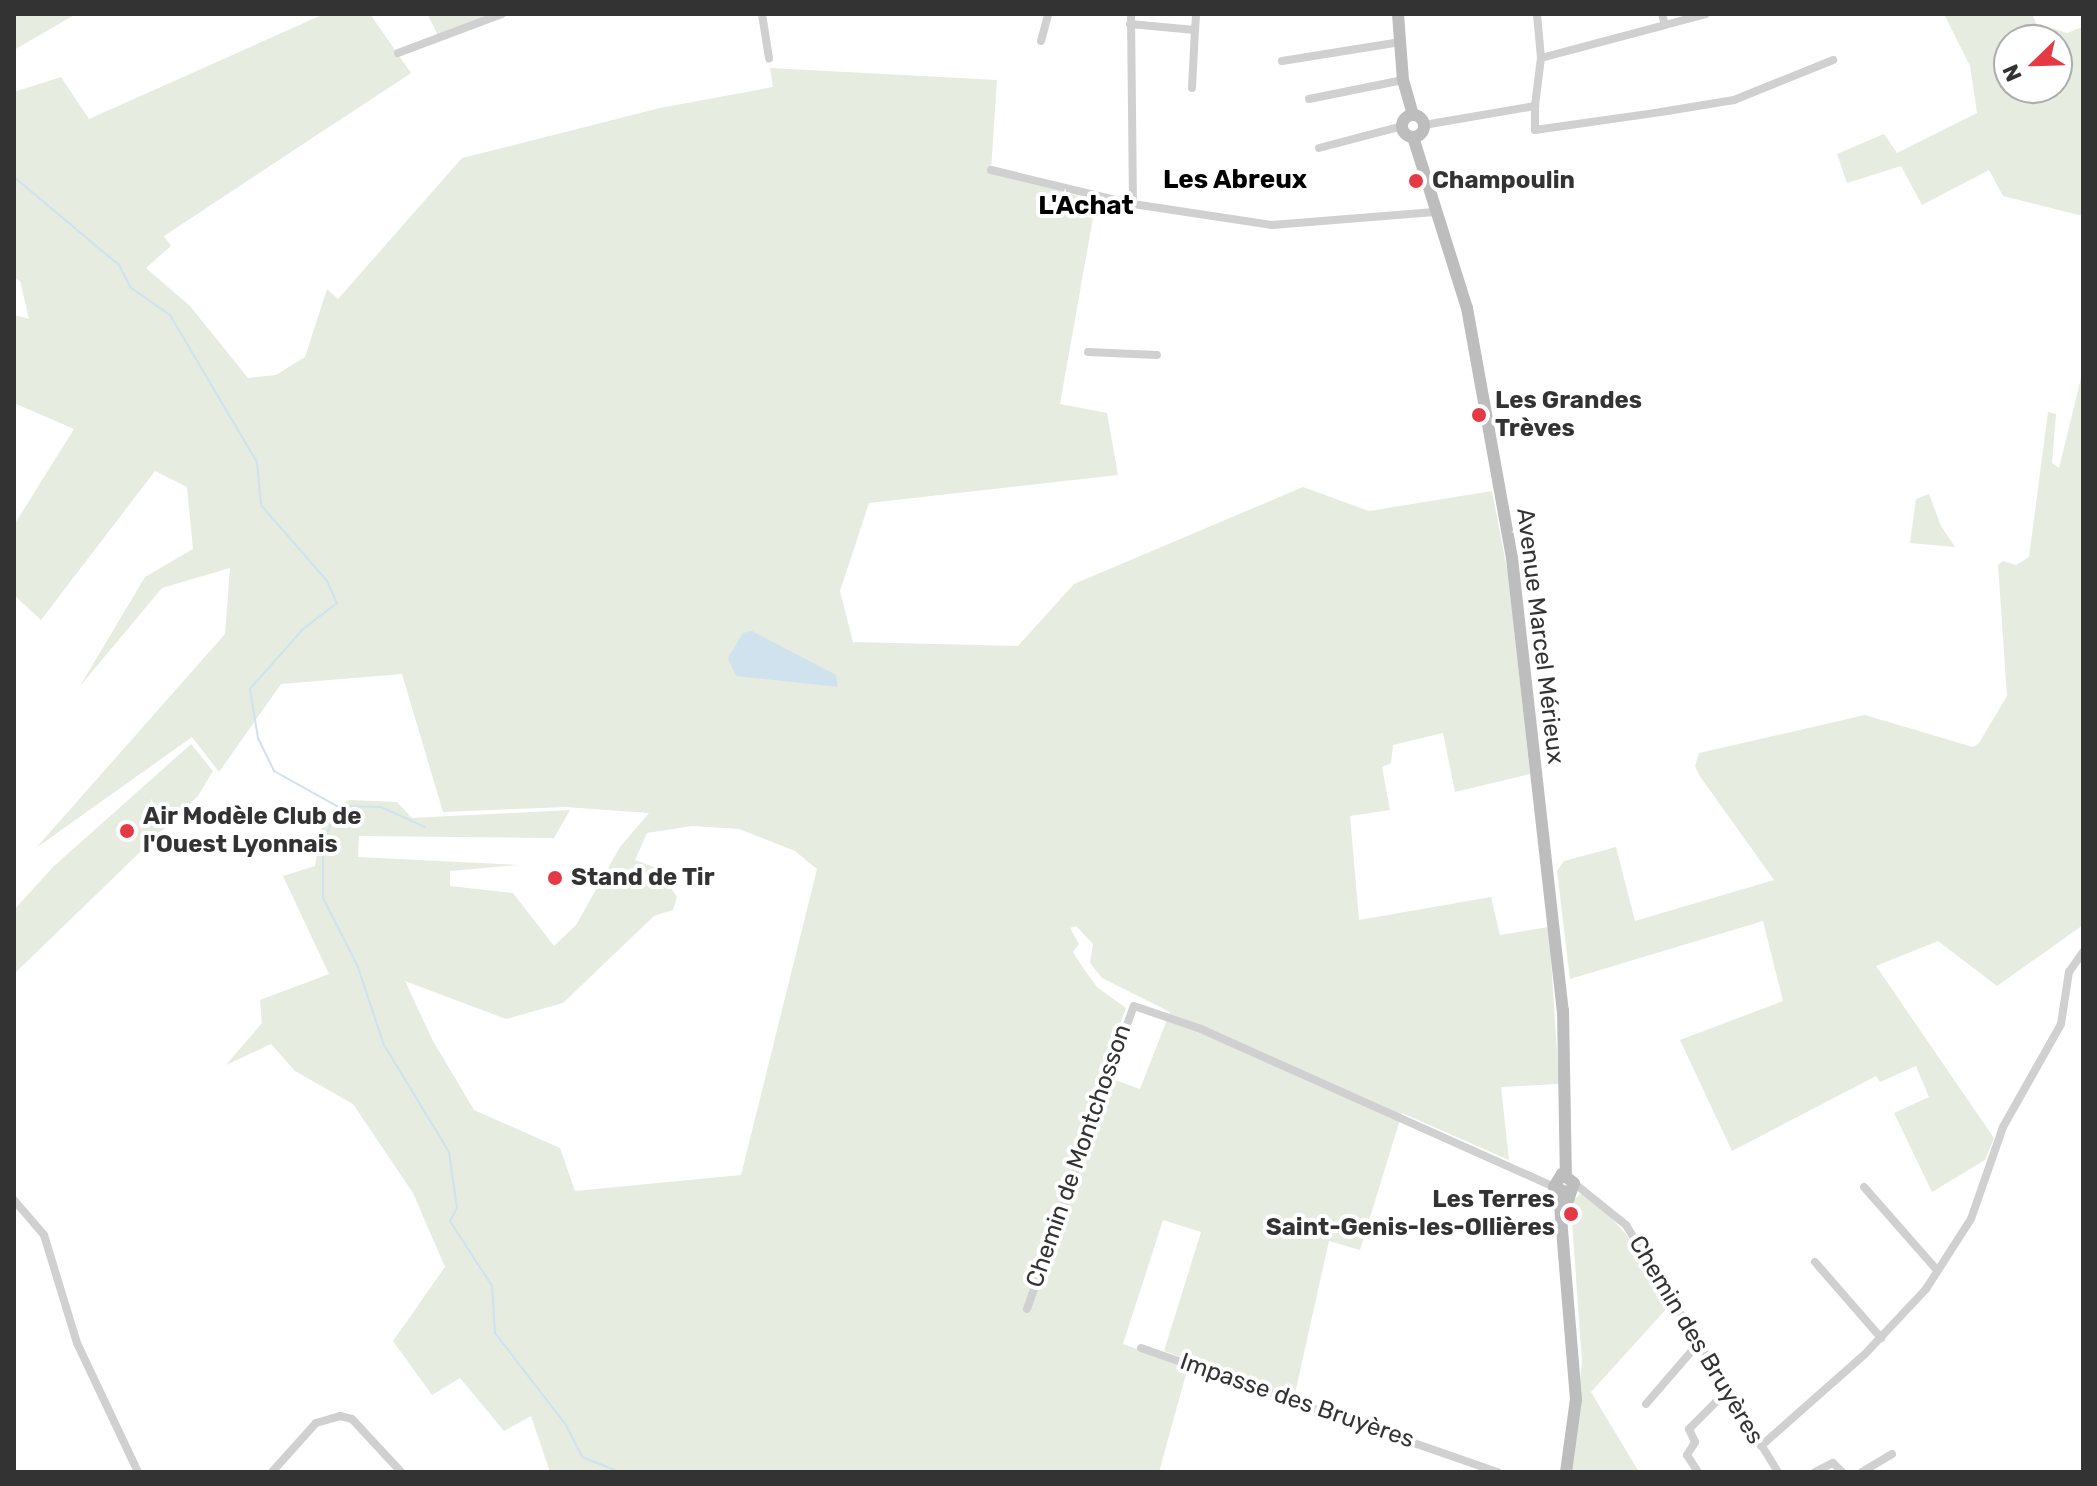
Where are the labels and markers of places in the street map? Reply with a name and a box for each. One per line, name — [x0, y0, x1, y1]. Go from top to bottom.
place label: Champoulin — [1432, 167, 1575, 195]
marker: Champoulin — [1407, 172, 1425, 190]
place label: Les Grandes Trèves — [1495, 387, 1642, 443]
marker: Les Grandes Trèves — [1470, 406, 1488, 424]
place label: Air Modèle Club de l'Ouest Lyonnais — [143, 803, 362, 859]
marker: Air Modèle Club de l'Ouest Lyonnais — [118, 822, 136, 840]
place label: Stand de Tir — [571, 864, 715, 892]
marker: Stand de Tir — [546, 869, 564, 887]
place label: Les Terres Saint-Genis-les-Ollières — [1266, 1186, 1555, 1242]
marker: Les Terres Saint-Genis-les-Ollières — [1562, 1205, 1580, 1223]

